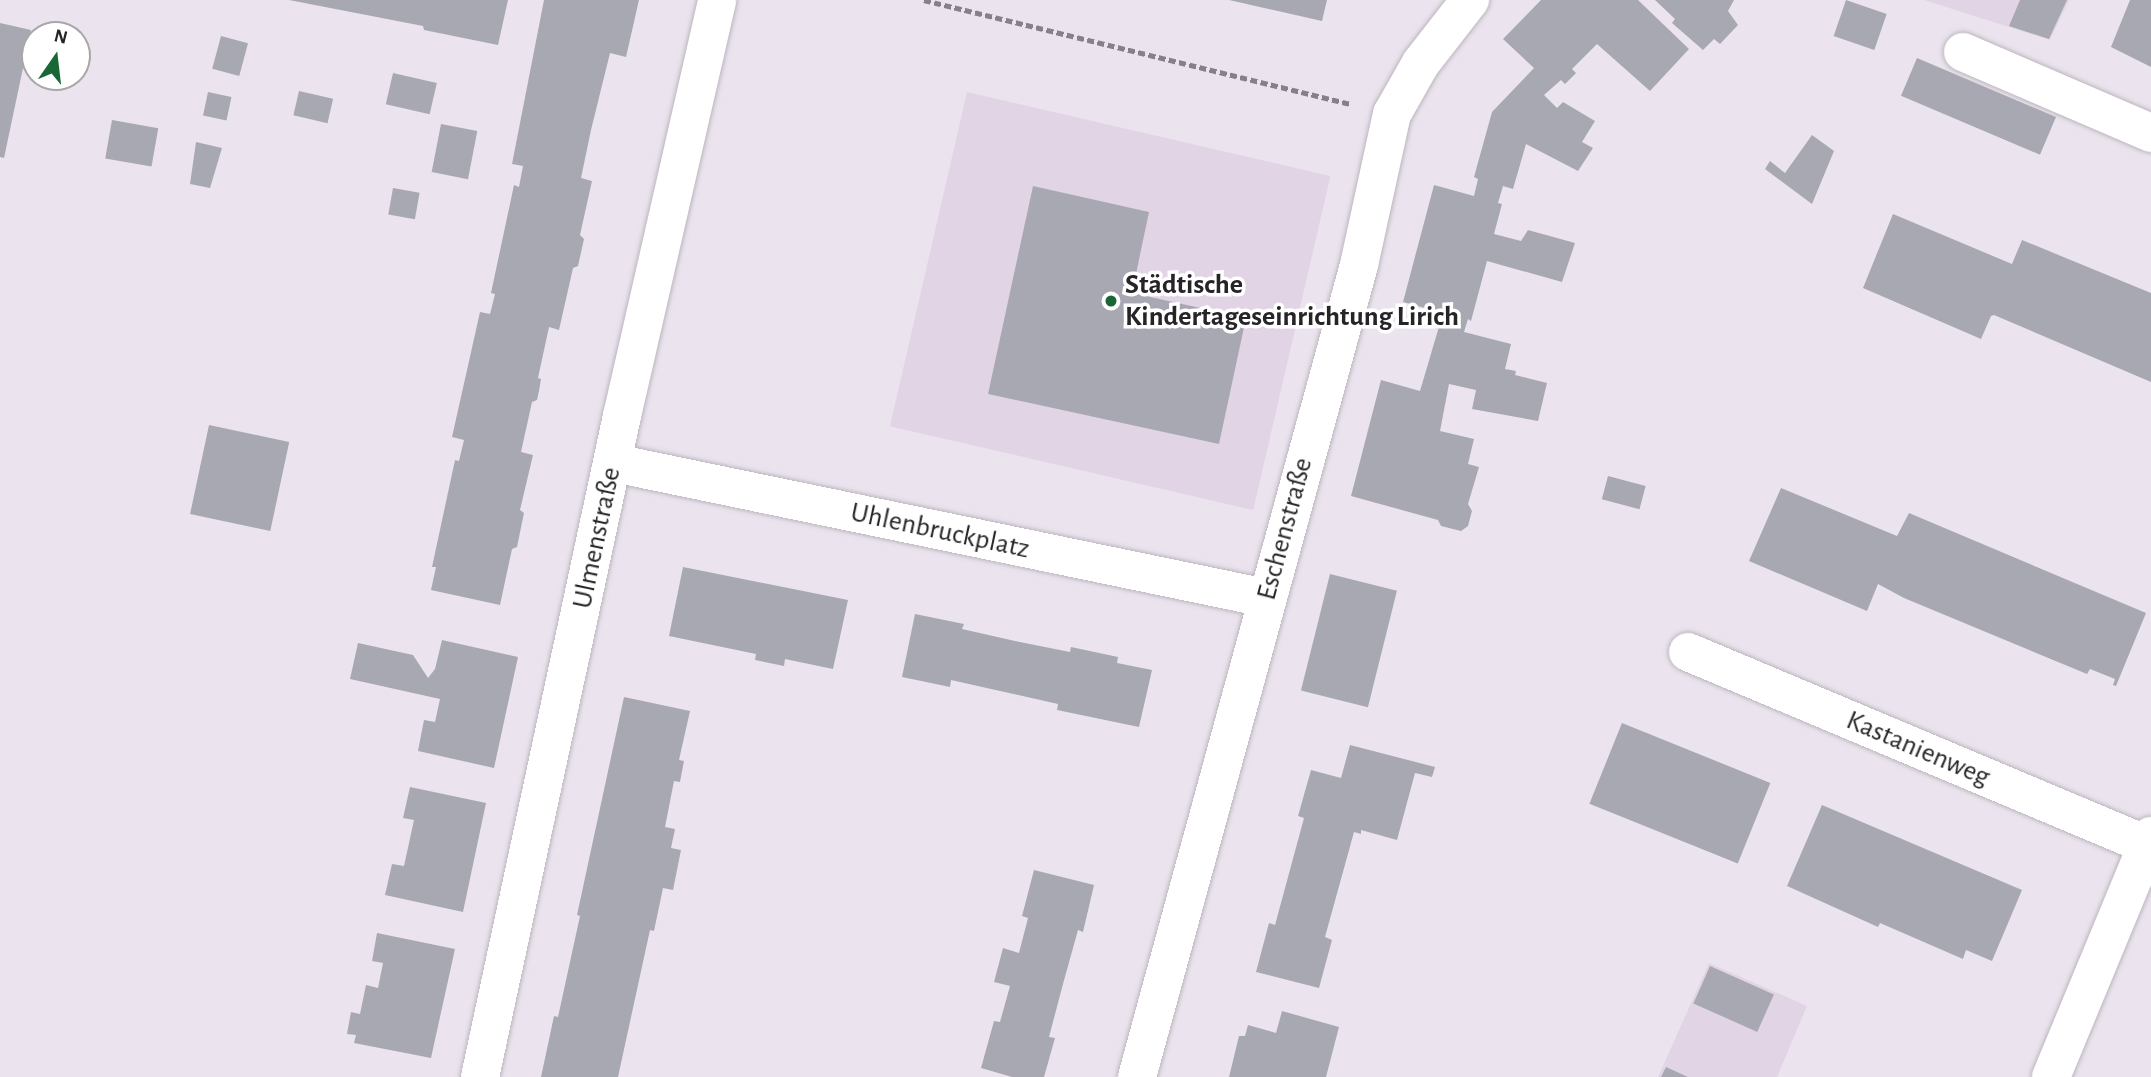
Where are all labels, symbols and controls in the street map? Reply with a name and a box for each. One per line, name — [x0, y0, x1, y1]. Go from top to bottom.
north arrow — [21, 21, 91, 91]
text: N — [52, 26, 69, 48]
place label: Städtische Kindertageseinrichtung Lirich — [1125, 268, 1459, 334]
marker: Städtische Kindertageseinrichtung Lirich — [1103, 293, 1119, 309]
street label: Eschenstraße — [1250, 454, 1320, 604]
street label: Ulmenstraße — [566, 464, 628, 612]
street label: Uhlenbruckplatz — [848, 496, 1032, 566]
street label: Kastanienweg — [1841, 704, 1995, 794]

